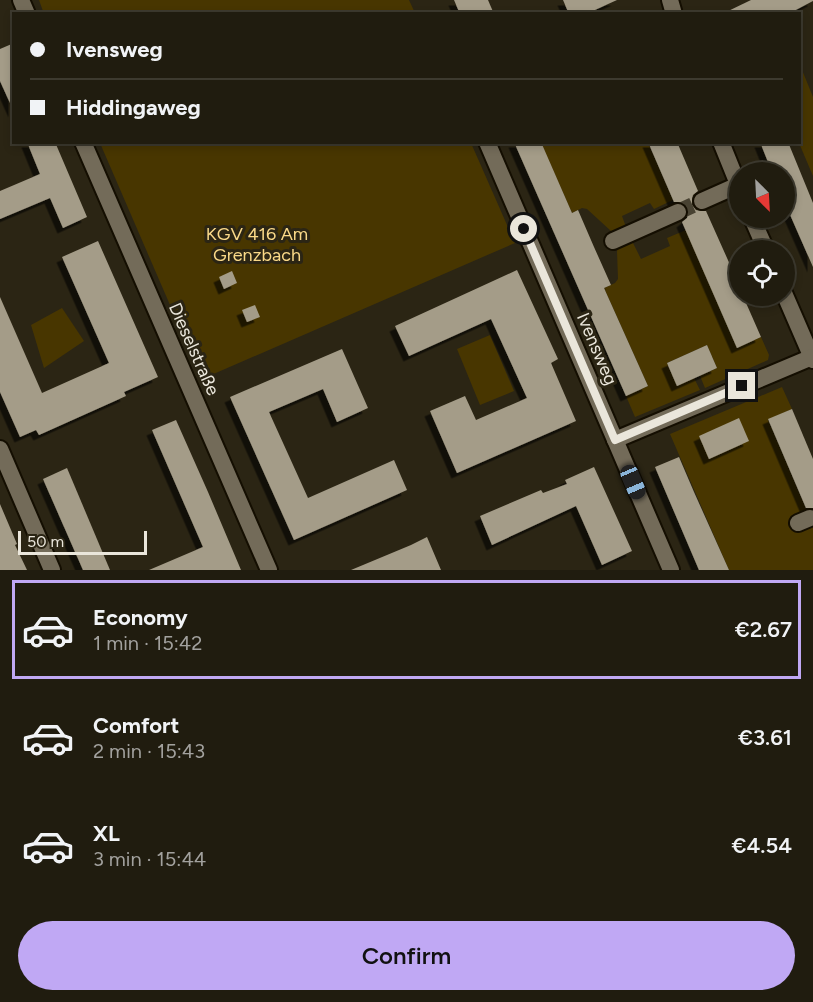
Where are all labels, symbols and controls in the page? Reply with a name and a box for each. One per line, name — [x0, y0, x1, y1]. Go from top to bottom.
text: Ivensweg — [66, 36, 163, 63]
text: Hiddingaweg — [66, 94, 201, 121]
north arrow — [729, 162, 795, 228]
map controls — [729, 162, 795, 306]
route start — [510, 215, 537, 242]
park label: KGV 416 Am Grenzbach — [206, 223, 308, 266]
button: locate — [729, 240, 795, 306]
street label: Dieselstraße — [164, 299, 224, 399]
street label: Ivensweg — [572, 309, 622, 389]
route end — [728, 372, 755, 399]
car — [618, 462, 648, 502]
scale bar — [18, 528, 147, 556]
text: 50 m — [27, 532, 64, 551]
icon: car — [21, 603, 75, 657]
text: Economy — [93, 604, 188, 631]
text: €2.67 — [735, 616, 792, 643]
text: 1 min · 15:42 — [93, 631, 202, 655]
icon: car — [21, 711, 75, 765]
text: Comfort — [93, 712, 179, 739]
text: €3.61 — [738, 724, 792, 751]
text: 2 min · 15:43 — [93, 739, 205, 763]
icon: car — [21, 819, 75, 873]
text: XL — [93, 820, 120, 847]
text: €4.54 — [732, 832, 792, 859]
text: 3 min · 15:44 — [93, 847, 206, 871]
button: Confirm — [18, 921, 795, 990]

